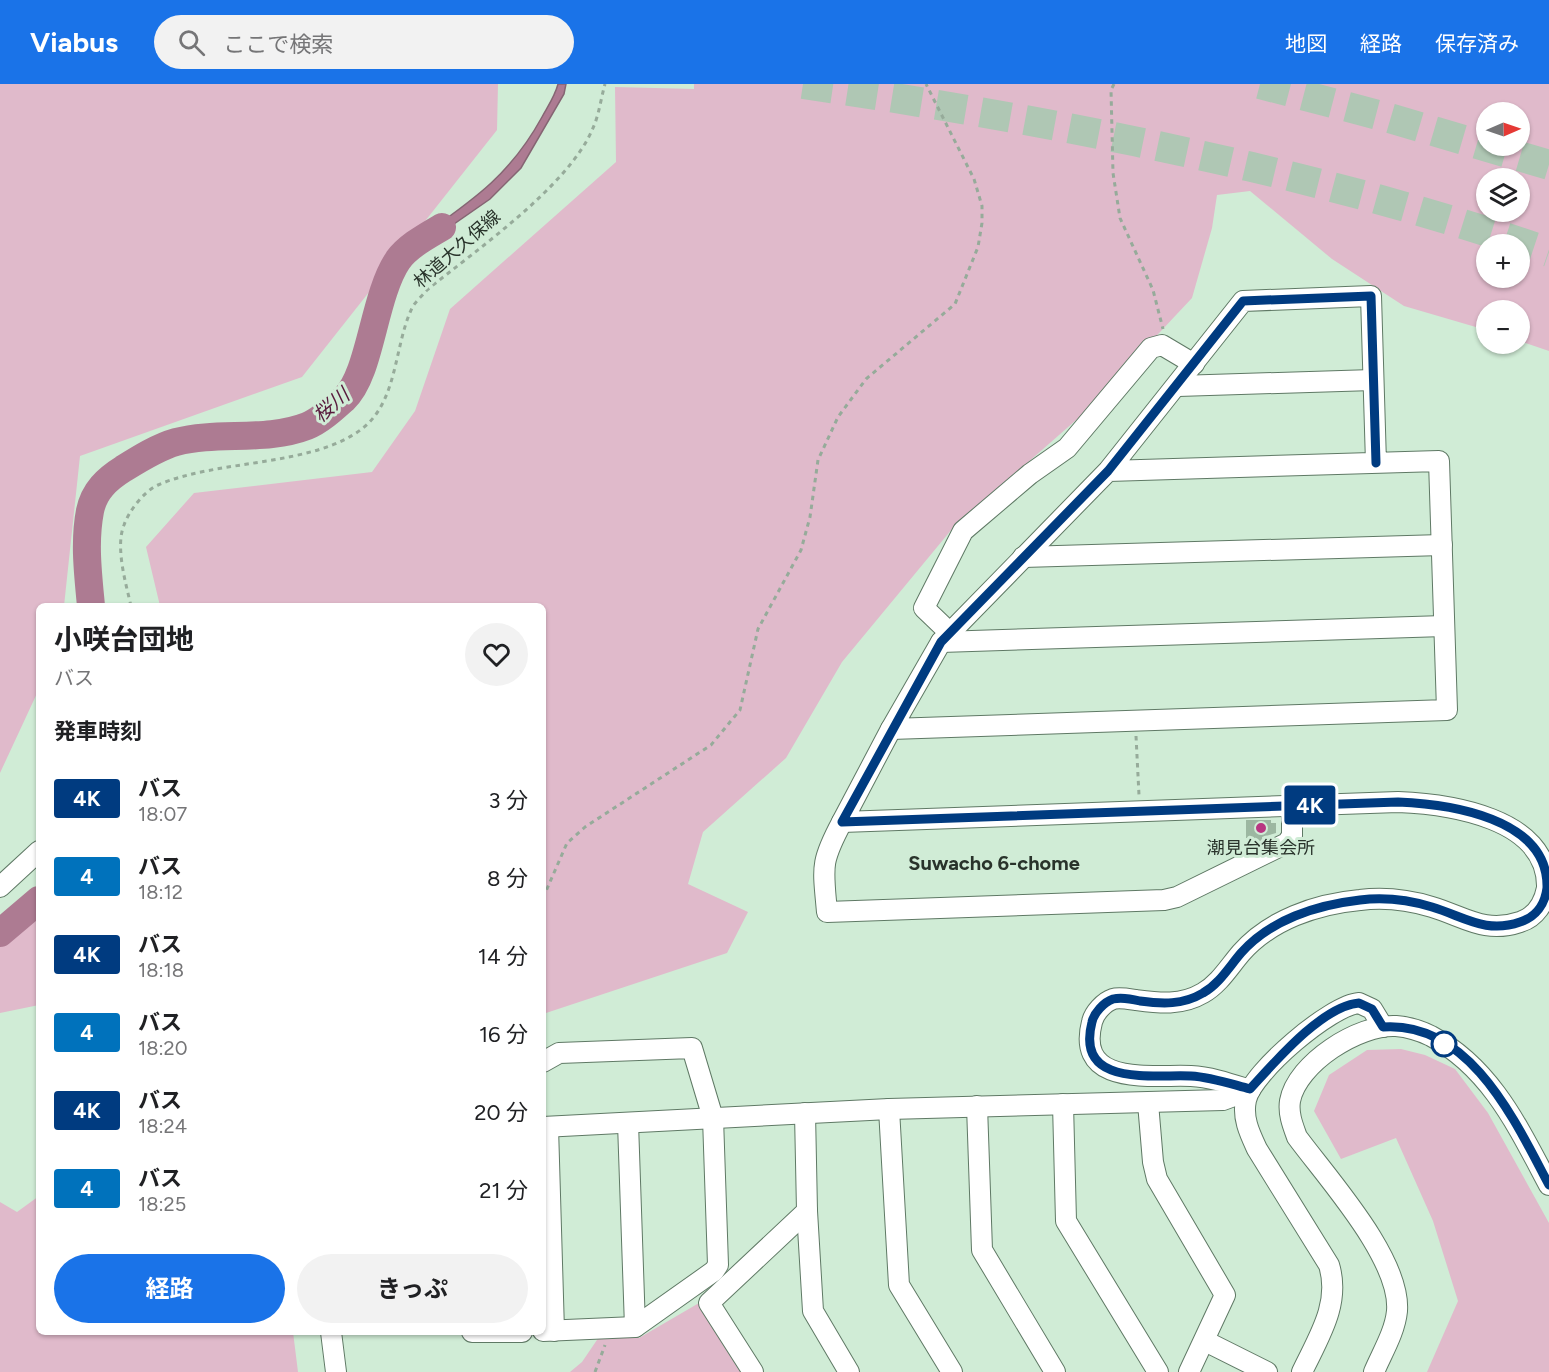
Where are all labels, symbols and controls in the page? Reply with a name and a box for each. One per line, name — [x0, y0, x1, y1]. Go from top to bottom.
search box — [154, 15, 574, 69]
text: Viabus — [30, 25, 118, 59]
icon: search — [175, 26, 208, 59]
text: ここで検索 — [223, 31, 333, 58]
text: 地図 — [1285, 31, 1327, 56]
text: 経路 — [1360, 31, 1402, 56]
text: 保存済み — [1435, 31, 1519, 56]
north arrow — [1476, 102, 1530, 156]
map controls — [1476, 102, 1530, 354]
button: layers — [1476, 168, 1530, 222]
street label: 林道大久保線 — [409, 205, 505, 293]
button: + — [1476, 234, 1530, 288]
button: − — [1476, 300, 1530, 354]
water label: 桜川 — [308, 382, 356, 427]
text: 小咲台団地 — [54, 622, 194, 656]
button: heart — [465, 623, 528, 686]
text: バス — [54, 666, 94, 690]
text: 発車時刻 — [54, 718, 142, 745]
text: バス — [138, 775, 182, 802]
text: 4K — [73, 786, 101, 811]
line badge: 4K — [1283, 786, 1337, 824]
text: 3 分 — [489, 787, 528, 814]
text: 4K — [1296, 793, 1324, 818]
text: 18:07 — [138, 802, 187, 826]
marker: 潮見台集会所 — [1254, 821, 1268, 835]
place label: 潮見台集会所 — [1207, 837, 1315, 859]
district label: Suwacho 6-chome — [908, 851, 1080, 875]
text: バス — [138, 853, 182, 880]
text: 4 — [80, 864, 94, 889]
text: 8 分 — [487, 865, 528, 892]
text: 18:12 — [138, 880, 183, 904]
text: バス — [138, 931, 182, 958]
text: 4K — [73, 942, 101, 967]
text: 14 分 — [478, 943, 528, 970]
text: 18:18 — [138, 958, 184, 982]
text: バス — [138, 1009, 182, 1036]
text: 4 — [80, 1020, 94, 1045]
text: 16 分 — [479, 1021, 528, 1048]
unlabelled marker — [1431, 1031, 1457, 1057]
text: 18:20 — [138, 1036, 188, 1060]
text: バス — [138, 1087, 182, 1114]
text: 4K — [73, 1098, 101, 1123]
text: 20 分 — [474, 1099, 528, 1126]
text: 18:24 — [138, 1114, 187, 1138]
text: バス — [138, 1165, 182, 1192]
text: 4 — [80, 1176, 94, 1201]
text: 21 分 — [479, 1177, 528, 1204]
text: 18:25 — [138, 1192, 186, 1216]
button: 経路 — [54, 1254, 285, 1323]
button: きっぷ — [297, 1254, 528, 1323]

